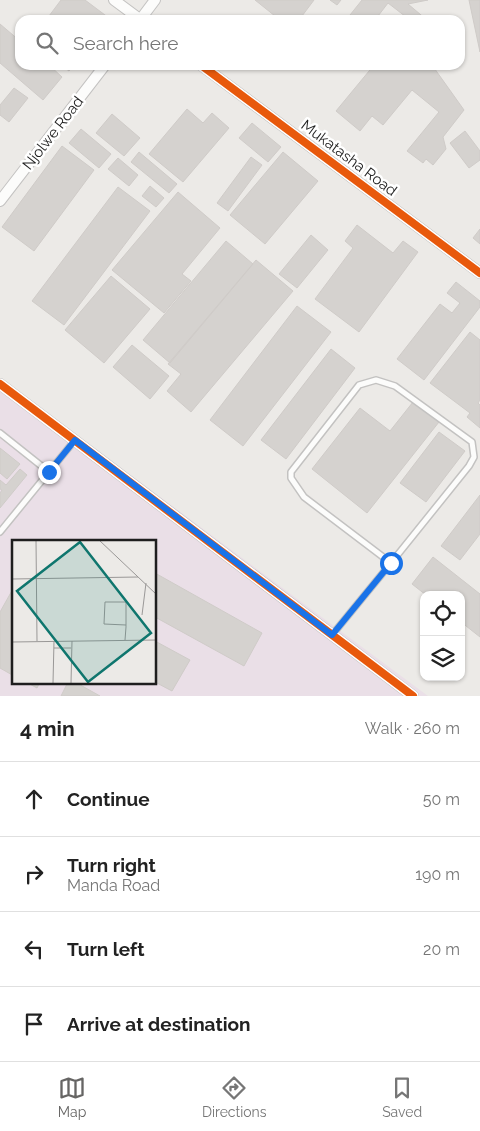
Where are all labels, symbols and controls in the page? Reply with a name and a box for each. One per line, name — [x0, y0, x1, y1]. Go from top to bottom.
search box — [15, 15, 465, 70]
icon: search — [33, 29, 61, 57]
text: Search here — [73, 32, 179, 54]
street label: Njolwe Road — [19, 93, 87, 173]
street label: Mukatasha Road — [298, 116, 400, 200]
route end — [38, 461, 61, 484]
inset map — [12, 540, 156, 684]
route start — [380, 552, 403, 575]
map controls — [420, 591, 465, 681]
button: locate — [420, 591, 465, 636]
button: layers — [420, 636, 465, 681]
text: 4 min — [20, 716, 75, 741]
text: Walk · 260 m — [365, 719, 460, 738]
icon: ahead — [20, 785, 48, 813]
text: Continue — [67, 788, 150, 810]
text: 50 m — [423, 790, 460, 809]
text: Turn right — [67, 854, 156, 876]
icon: right — [20, 860, 48, 888]
text: 190 m — [415, 865, 460, 884]
text: Manda Road — [67, 876, 160, 895]
icon: left — [20, 935, 48, 963]
text: Turn left — [67, 938, 144, 960]
text: 20 m — [423, 940, 460, 959]
icon: arrive — [20, 1010, 48, 1038]
text: Arrive at destination — [67, 1013, 251, 1035]
tab: Map — [58, 1074, 86, 1120]
tab: Directions — [202, 1074, 267, 1120]
tab: Saved — [382, 1074, 422, 1120]

